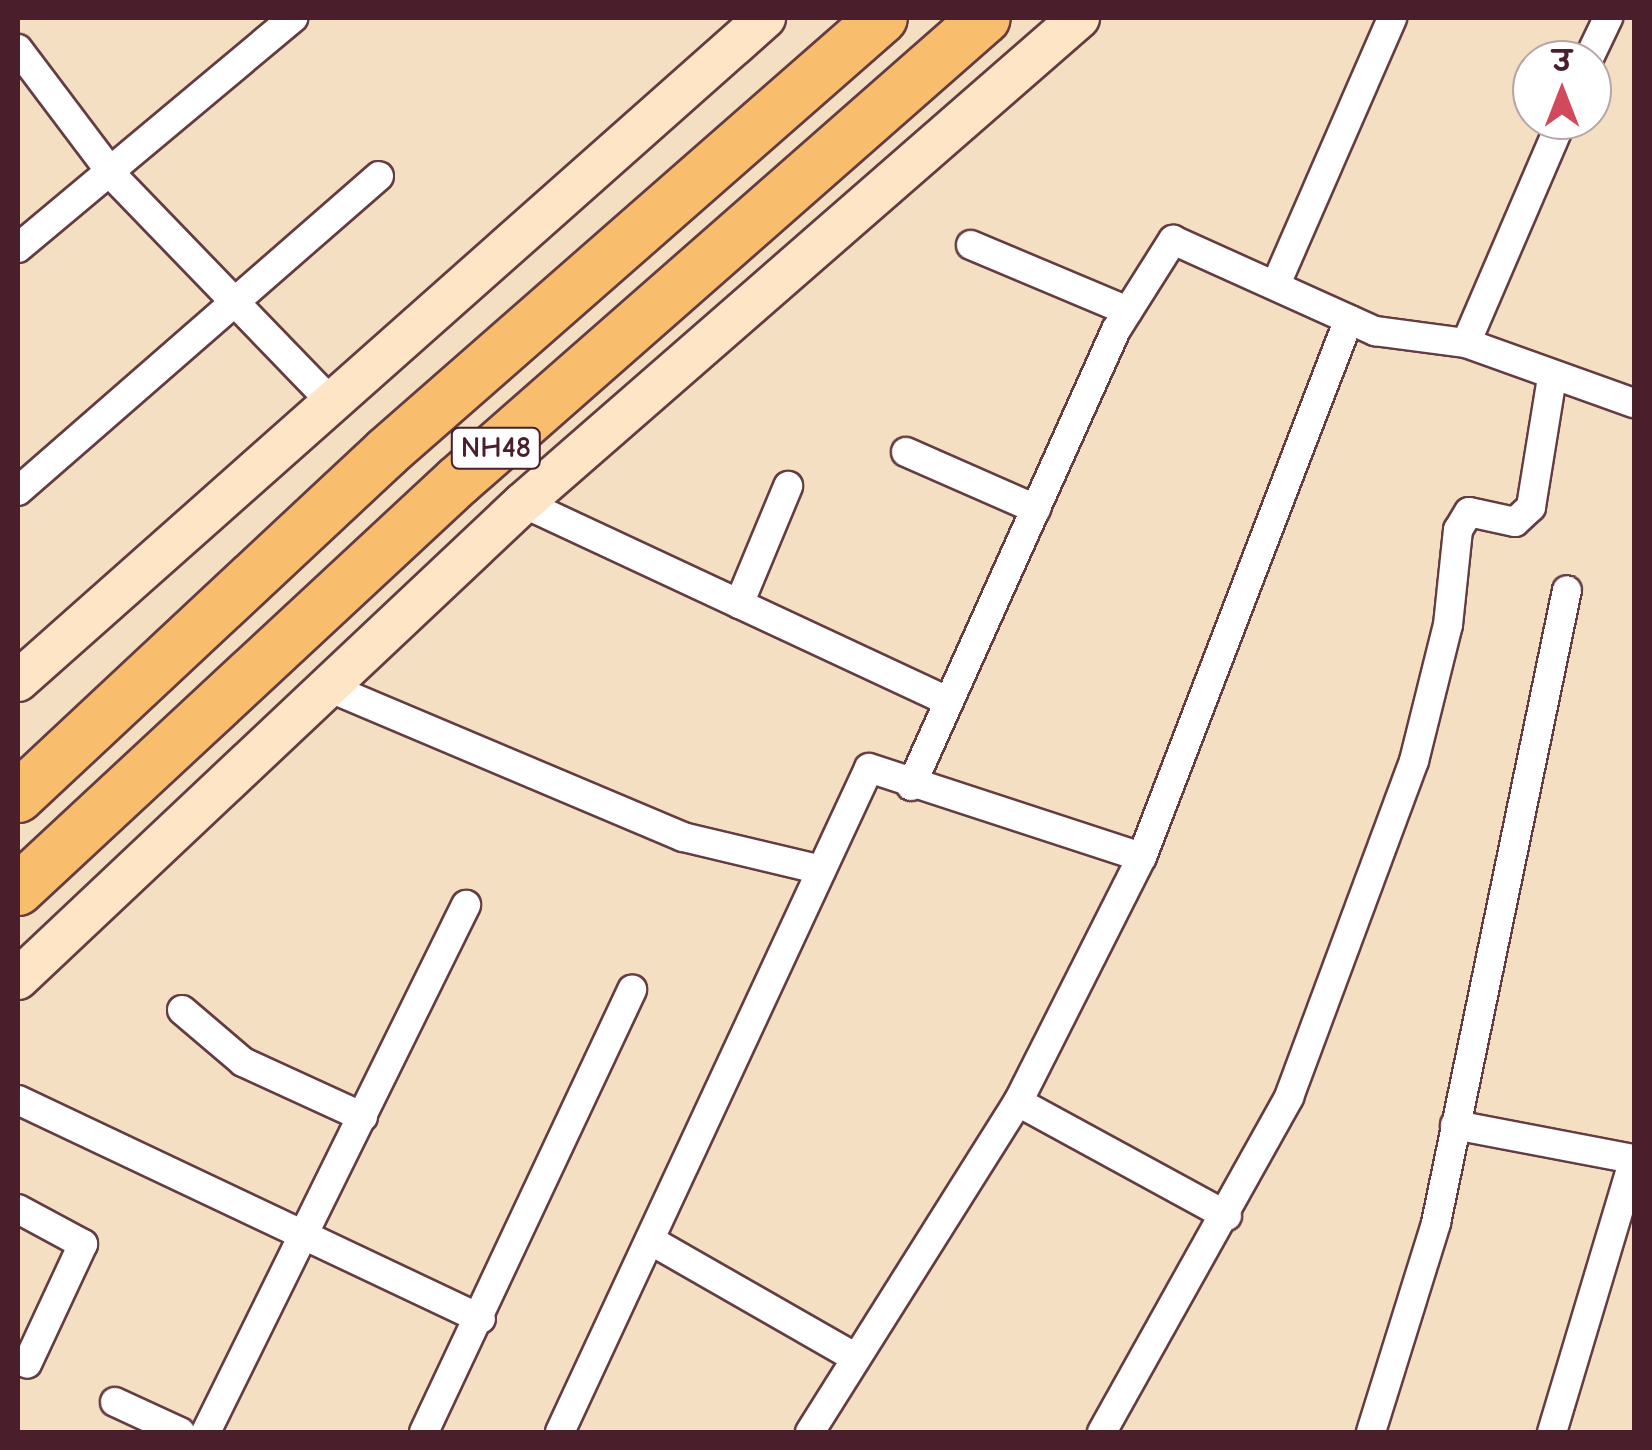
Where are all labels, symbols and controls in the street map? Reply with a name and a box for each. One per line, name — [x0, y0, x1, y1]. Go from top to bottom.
north arrow — [1512, 40, 1612, 140]
text: उ — [1553, 46, 1571, 78]
road number: NH48 — [448, 423, 544, 473]

